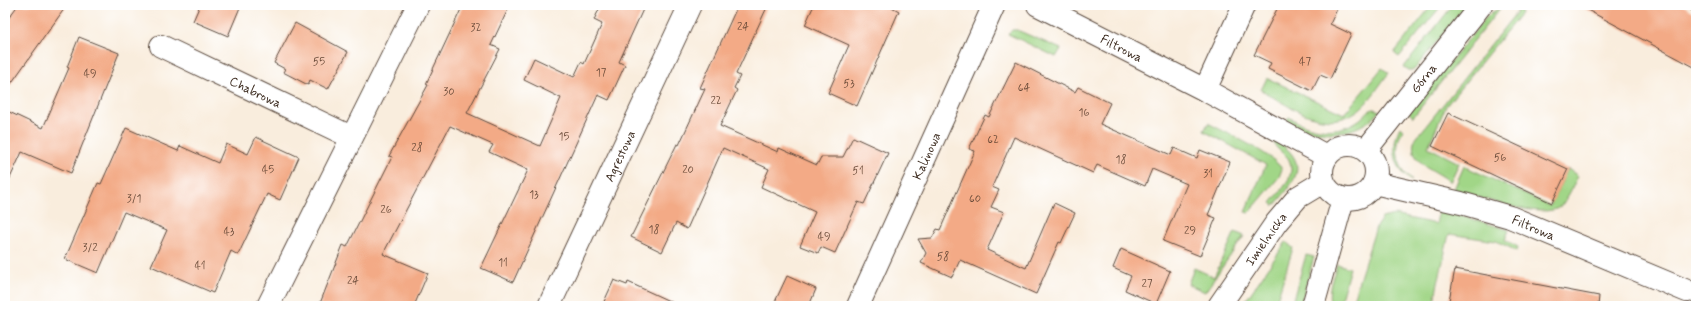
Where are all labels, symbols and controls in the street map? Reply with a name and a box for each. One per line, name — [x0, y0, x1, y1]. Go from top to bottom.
house number: 24 — [737, 20, 749, 34]
house number: 32 — [471, 21, 482, 35]
street label: Filtrowa — [1097, 31, 1145, 67]
house number: 55 — [313, 55, 325, 69]
house number: 47 — [1299, 55, 1311, 69]
street label: Górna — [1407, 60, 1442, 97]
house number: 17 — [596, 66, 607, 80]
house number: 49 — [84, 67, 96, 81]
street label: Chabrowa — [226, 73, 284, 113]
house number: 53 — [843, 77, 855, 91]
house number: 64 — [1018, 81, 1030, 95]
house number: 30 — [443, 85, 455, 99]
house number: 22 — [710, 94, 722, 108]
house number: 16 — [1079, 106, 1090, 120]
street label: Agrestowa — [601, 128, 640, 185]
house number: 15 — [559, 130, 570, 144]
street label: Kalinowa — [909, 130, 945, 183]
house number: 62 — [987, 133, 999, 147]
house number: 28 — [411, 141, 423, 155]
house number: 56 — [1494, 151, 1506, 165]
house number: 18 — [1116, 153, 1126, 167]
house number: 45 — [262, 163, 274, 177]
house number: 20 — [682, 163, 694, 177]
house number: 51 — [852, 164, 864, 178]
house number: 31 — [1203, 167, 1213, 181]
house number: 13 — [529, 188, 539, 202]
house number: 3/1 — [127, 192, 141, 206]
house number: 60 — [969, 192, 981, 206]
house number: 26 — [380, 203, 392, 217]
street label: Imielnicka — [1242, 209, 1291, 270]
street label: Filtrowa — [1509, 212, 1558, 245]
house number: 18 — [649, 223, 659, 237]
house number: 29 — [1184, 224, 1196, 238]
house number: 43 — [223, 225, 235, 239]
house number: 49 — [818, 230, 830, 244]
house number: 3/2 — [82, 241, 98, 255]
house number: 58 — [937, 250, 949, 264]
house number: 11 — [498, 256, 508, 270]
house number: 41 — [194, 259, 206, 273]
house number: 24 — [347, 274, 359, 288]
house number: 27 — [1142, 277, 1153, 291]

